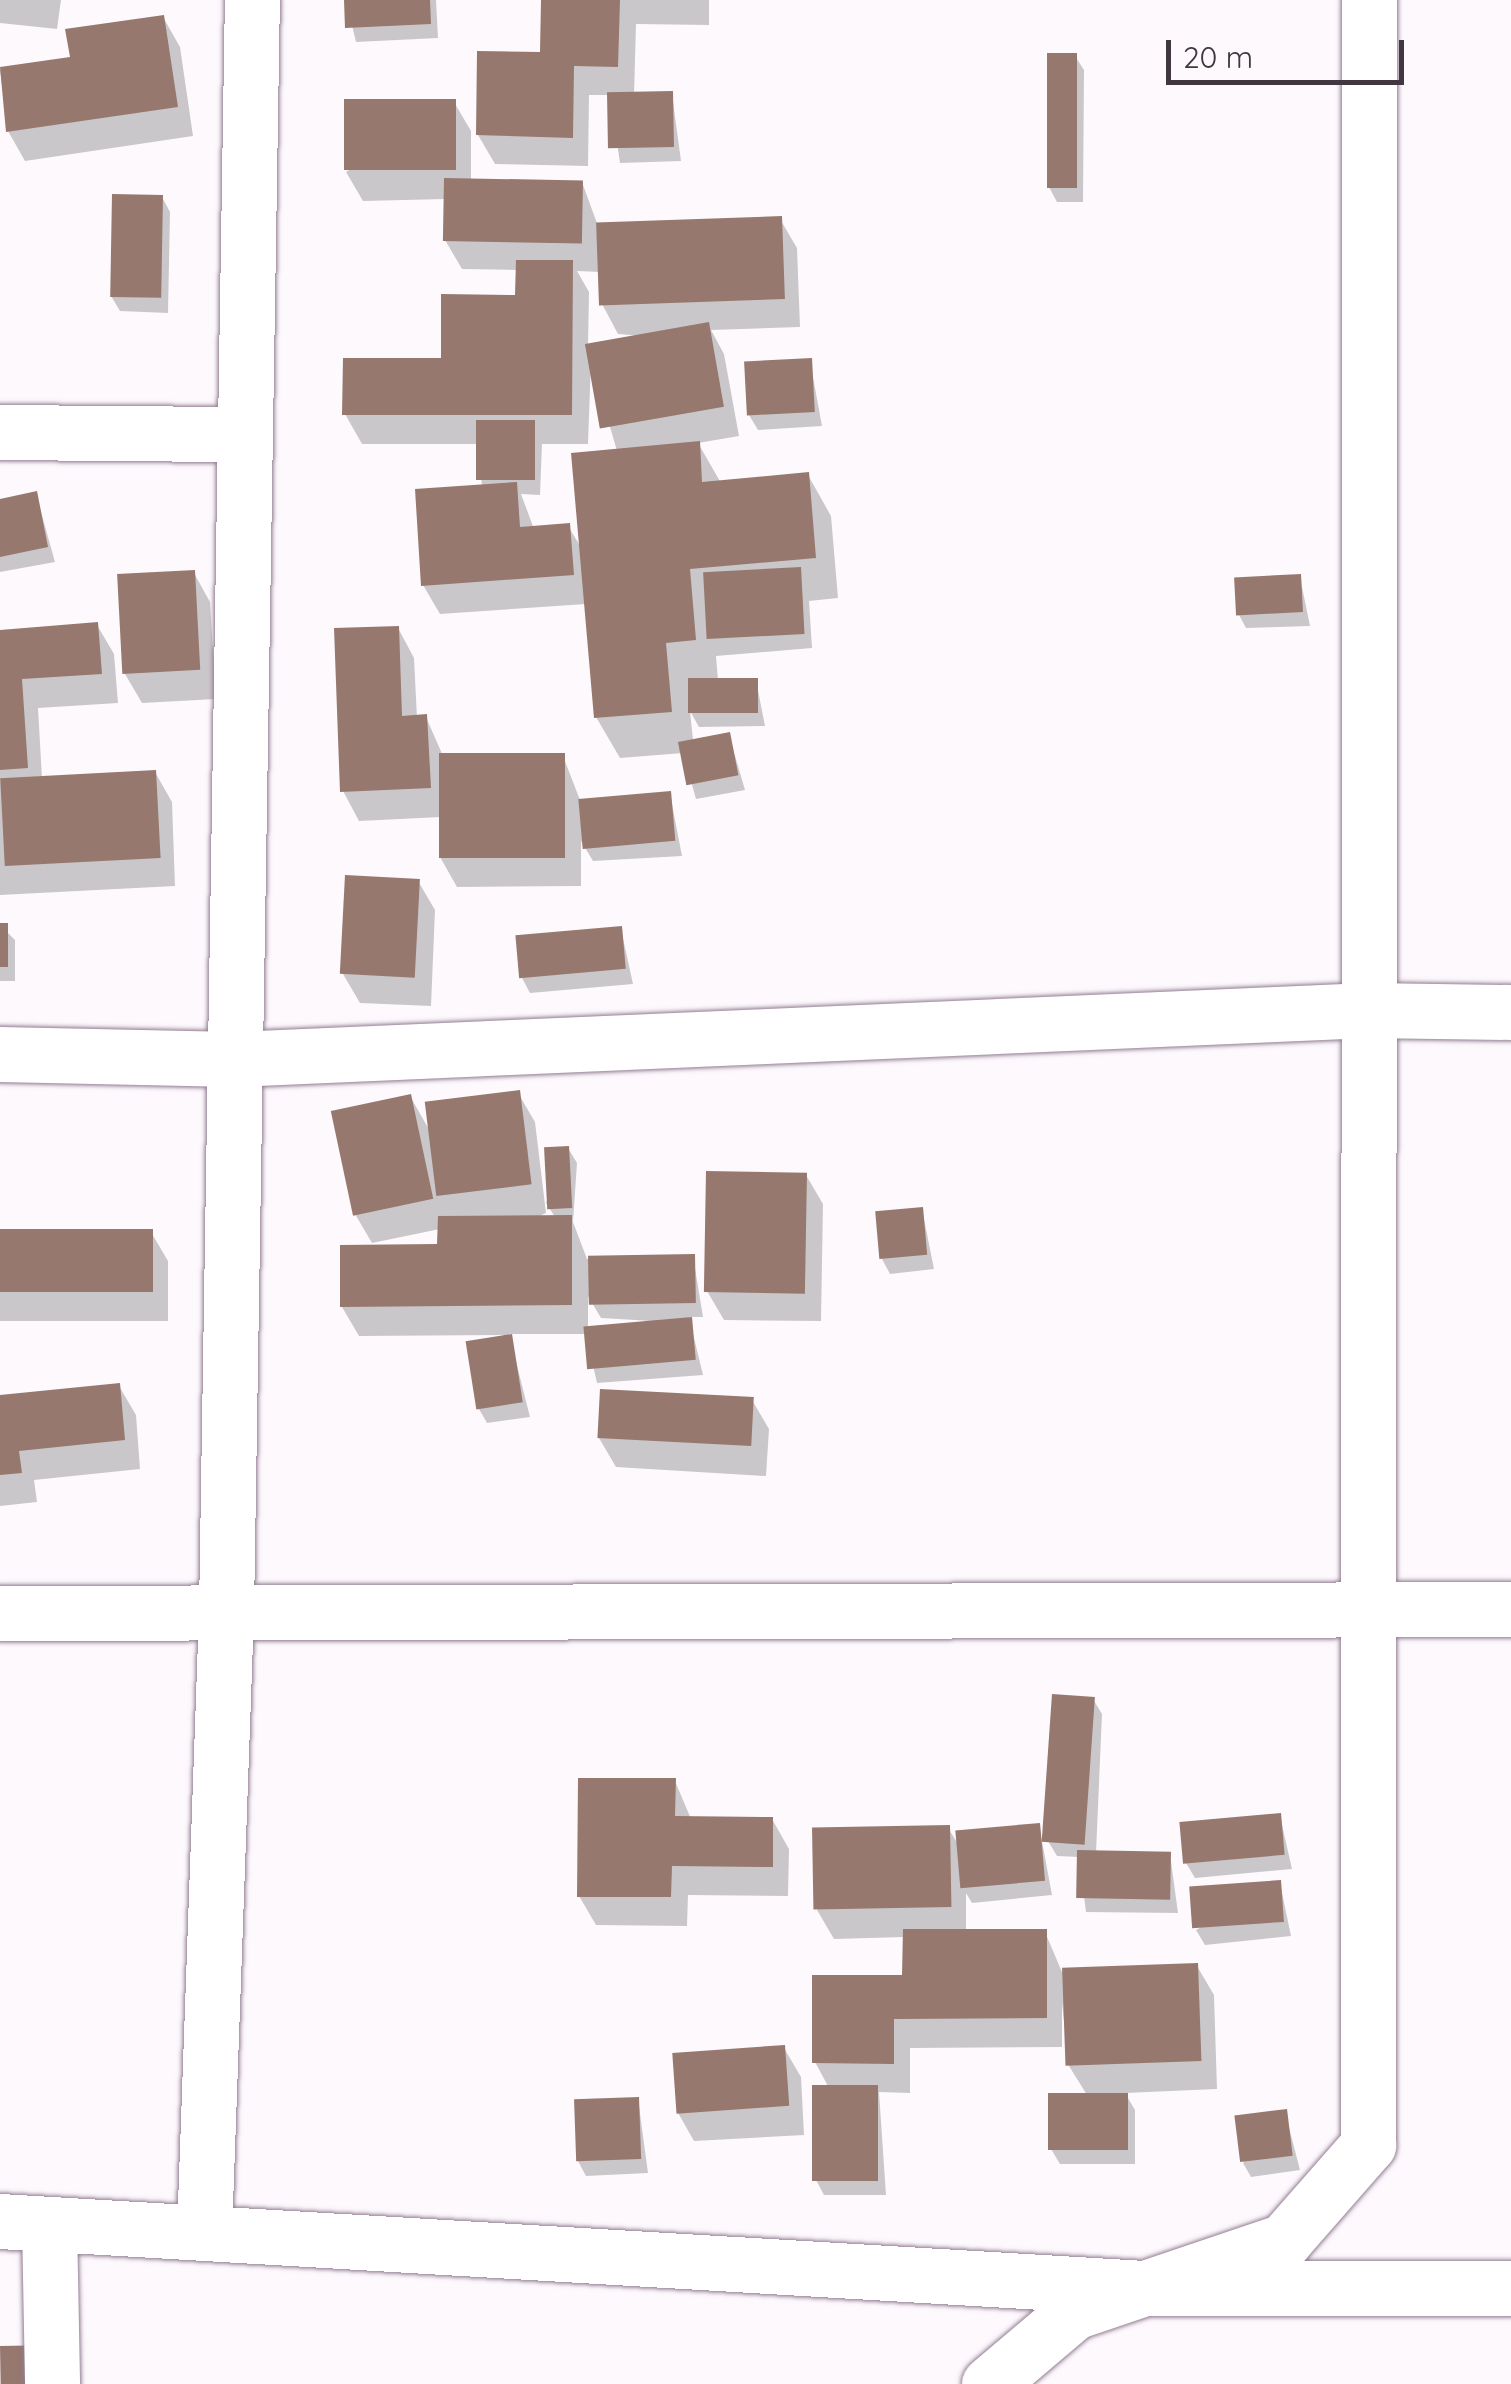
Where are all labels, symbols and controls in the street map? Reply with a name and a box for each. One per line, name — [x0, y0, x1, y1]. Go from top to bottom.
scale bar — [1171, 20, 1408, 82]
text: 20 m — [1183, 38, 1253, 76]

